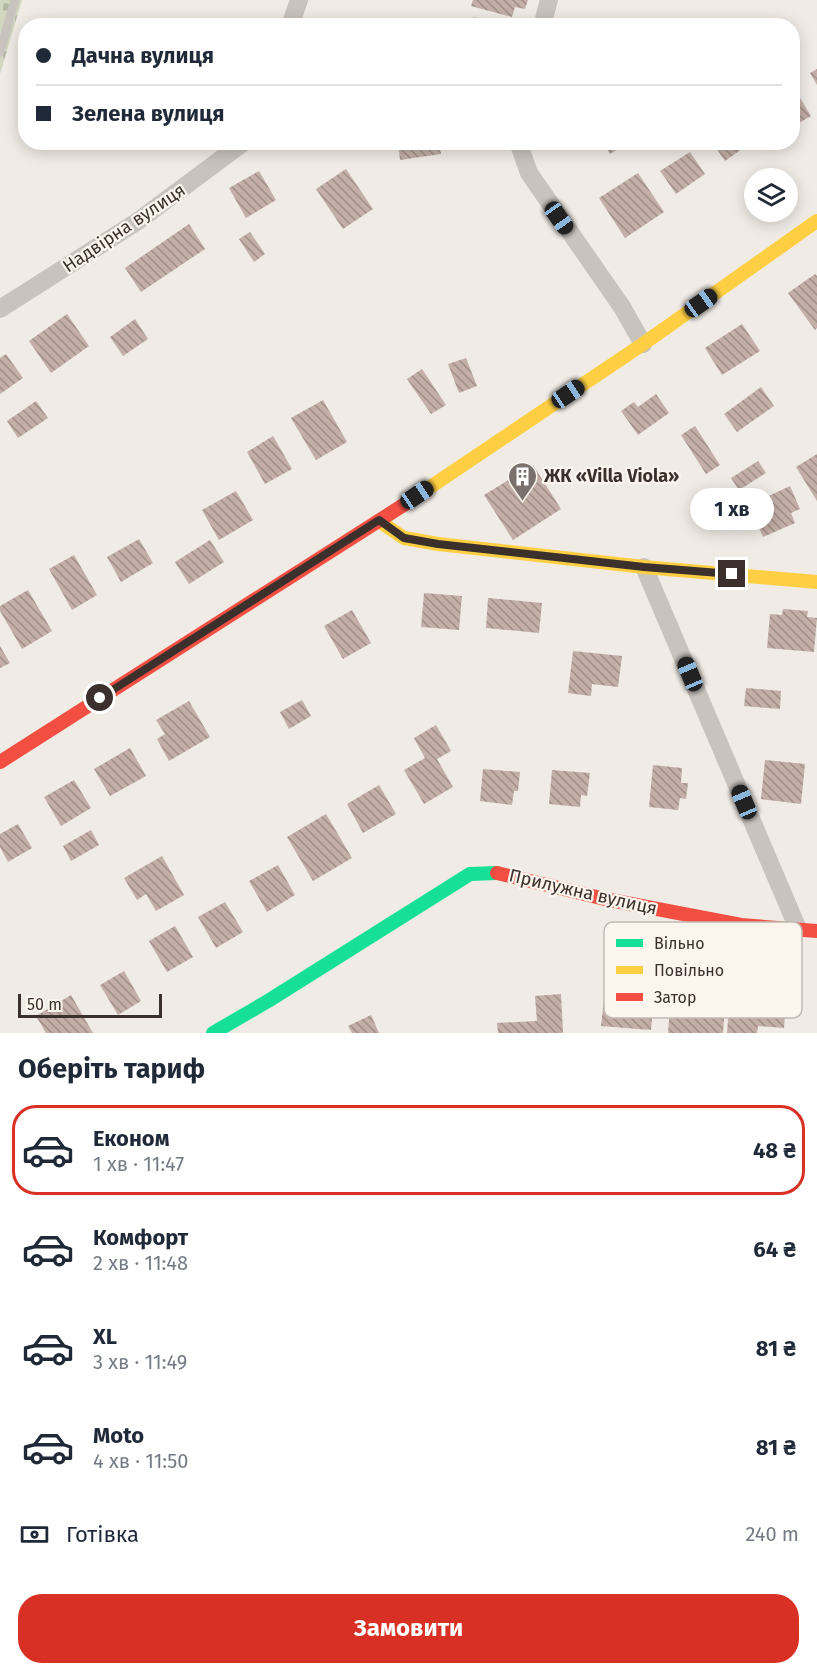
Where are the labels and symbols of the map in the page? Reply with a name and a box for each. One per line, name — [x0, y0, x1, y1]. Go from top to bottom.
street label: Надвірна вулиця — [58, 179, 190, 277]
car — [541, 198, 577, 238]
car — [681, 285, 721, 321]
car — [548, 376, 588, 412]
building icon: ЖК «Villa Viola» — [507, 460, 539, 502]
place label: ЖК «Villa Viola» — [543, 465, 679, 487]
car — [397, 477, 437, 513]
callout: 1 хв — [690, 487, 774, 529]
route end — [718, 560, 745, 587]
car — [675, 654, 705, 694]
route start — [86, 684, 113, 711]
car — [729, 782, 759, 822]
street label: Прилужна вулиця — [507, 864, 659, 920]
legend — [604, 922, 802, 1018]
text: Вільно — [654, 934, 705, 953]
text: Повільно — [654, 961, 724, 980]
text: Затор — [654, 988, 696, 1007]
scale bar — [18, 991, 162, 1019]

